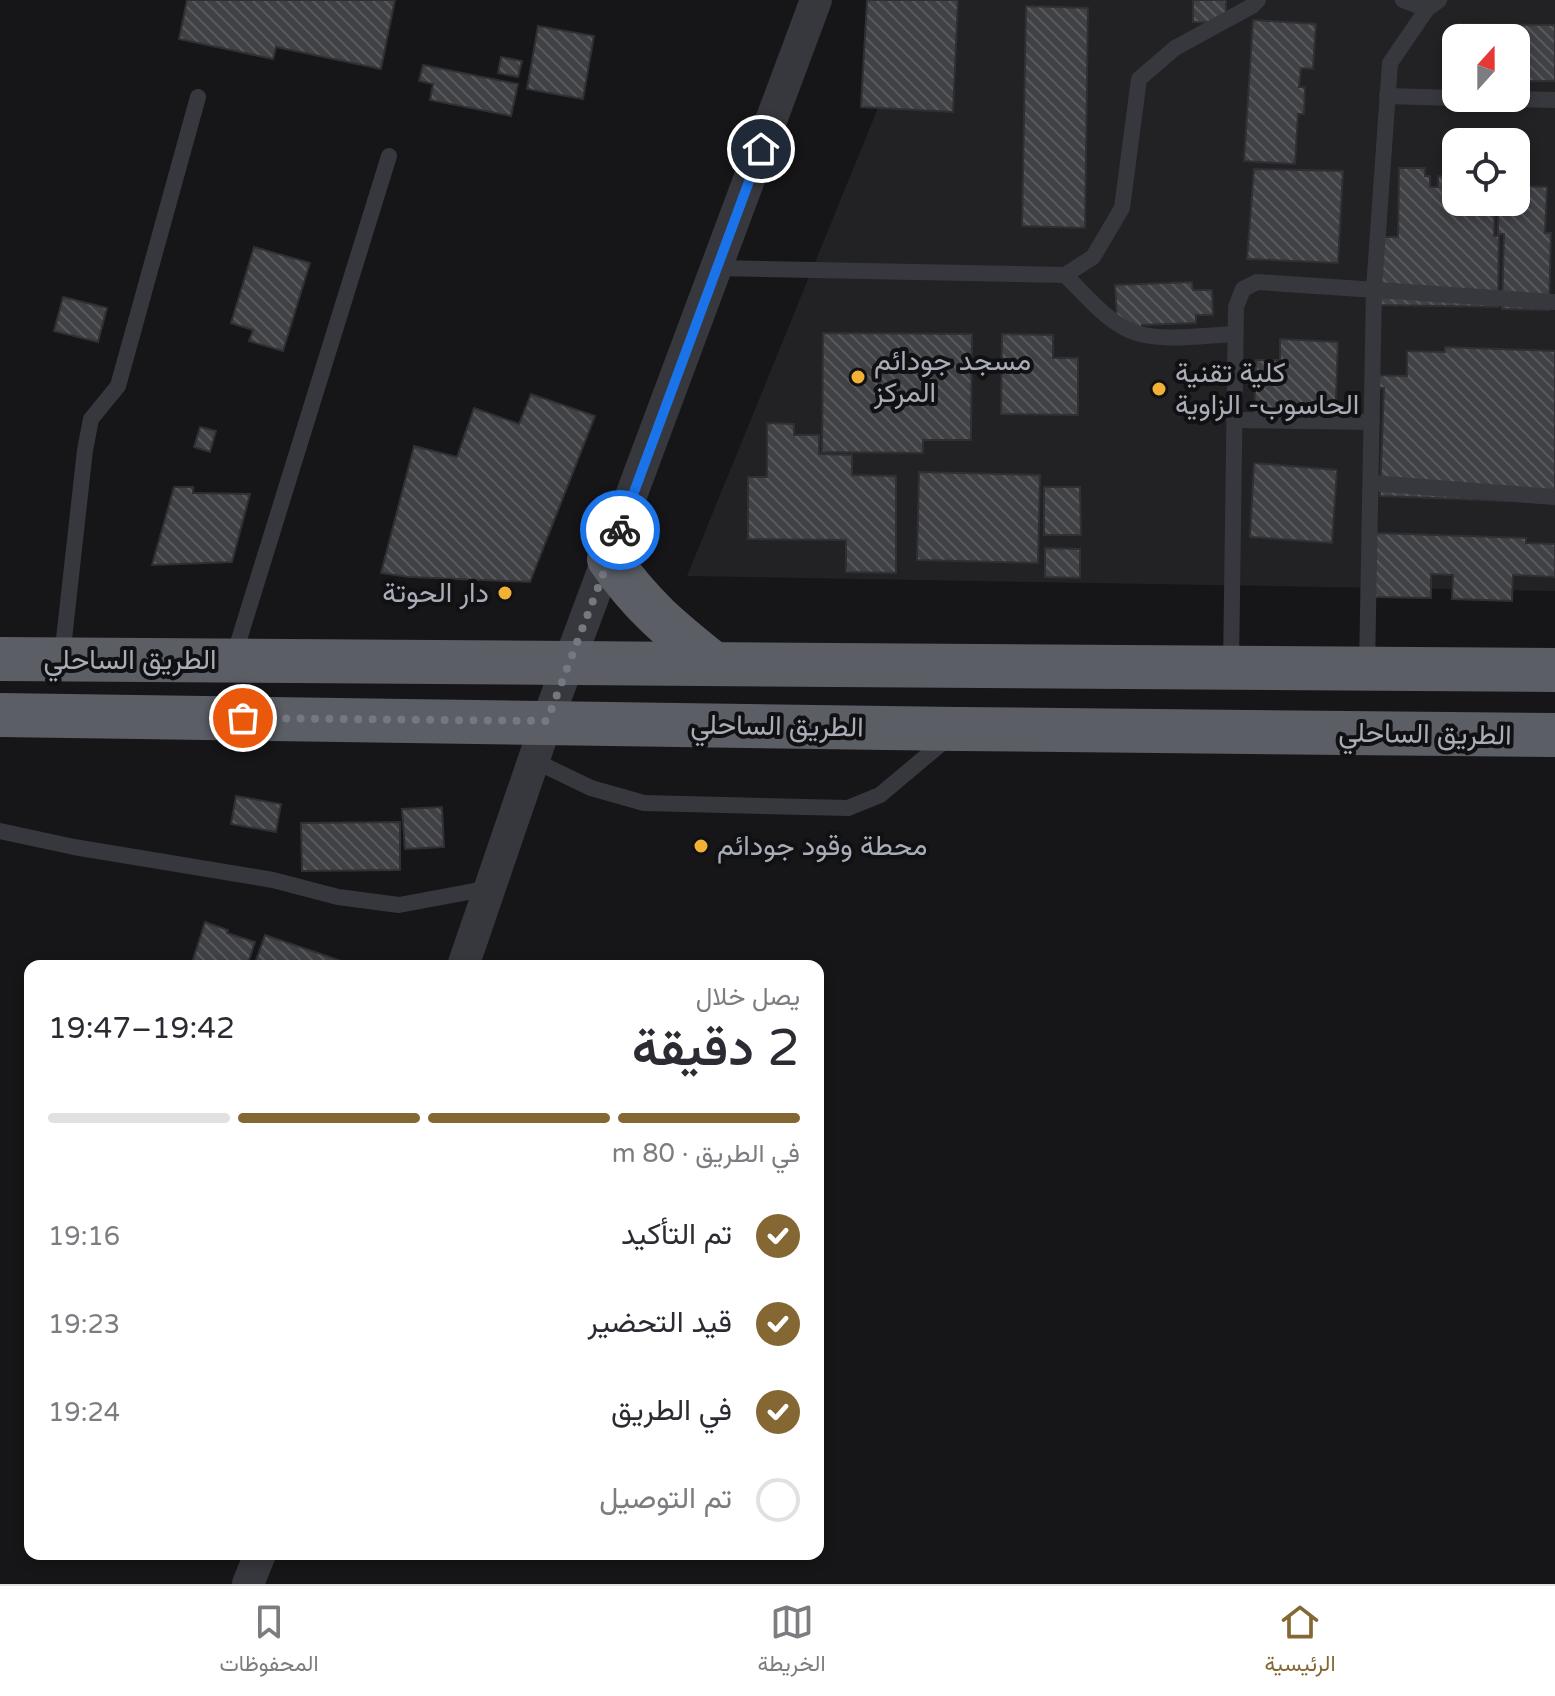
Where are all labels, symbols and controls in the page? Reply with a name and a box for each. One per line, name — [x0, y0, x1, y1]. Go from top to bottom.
north arrow — [1442, 24, 1530, 112]
map controls — [1442, 24, 1530, 216]
pin — [727, 115, 795, 183]
icon: home — [739, 127, 783, 171]
button: locate — [1442, 128, 1530, 216]
place label: مسجد جودائم المركز — [873, 344, 1031, 410]
place label: كلية تقنية الحاسوب- الزاوية — [1175, 356, 1359, 422]
marker: مسجد جودائم المركز — [849, 368, 867, 386]
marker: كلية تقنية الحاسوب- الزاوية — [1150, 380, 1168, 398]
courier — [580, 490, 660, 570]
icon: bike — [598, 508, 642, 552]
place label: دار الحوتة — [382, 576, 489, 610]
marker: دار الحوتة — [496, 584, 514, 602]
street label: الطريق الساحلي — [43, 643, 217, 682]
pin — [209, 684, 277, 752]
icon: bag — [221, 696, 265, 740]
street label: الطريق الساحلي — [690, 707, 864, 750]
street label: الطريق الساحلي — [1338, 715, 1512, 758]
place label: محطة وقود جودائم — [717, 829, 928, 864]
marker: محطة وقود جودائم — [692, 837, 710, 855]
text: يصل خلال — [696, 981, 800, 1012]
text: 19:42–19:47 — [48, 1010, 235, 1047]
text: 2 دقيقة — [632, 1017, 800, 1080]
text: في الطريق · 80 m — [612, 1138, 800, 1169]
icon: check — [756, 1214, 800, 1258]
text: تم التأكيد — [621, 1216, 732, 1253]
text: 19:16 — [48, 1221, 120, 1252]
icon: check — [756, 1302, 800, 1346]
text: قيد التحضير — [588, 1304, 732, 1341]
text: 19:23 — [48, 1309, 120, 1340]
icon: check — [756, 1390, 800, 1434]
text: في الطريق — [611, 1392, 732, 1429]
text: 19:24 — [48, 1397, 120, 1428]
text: تم التوصيل — [599, 1480, 732, 1517]
tab: المحفوظات — [219, 1600, 319, 1683]
tab: الخريطة — [757, 1600, 826, 1683]
tab: الرئيسية — [1264, 1600, 1336, 1683]

